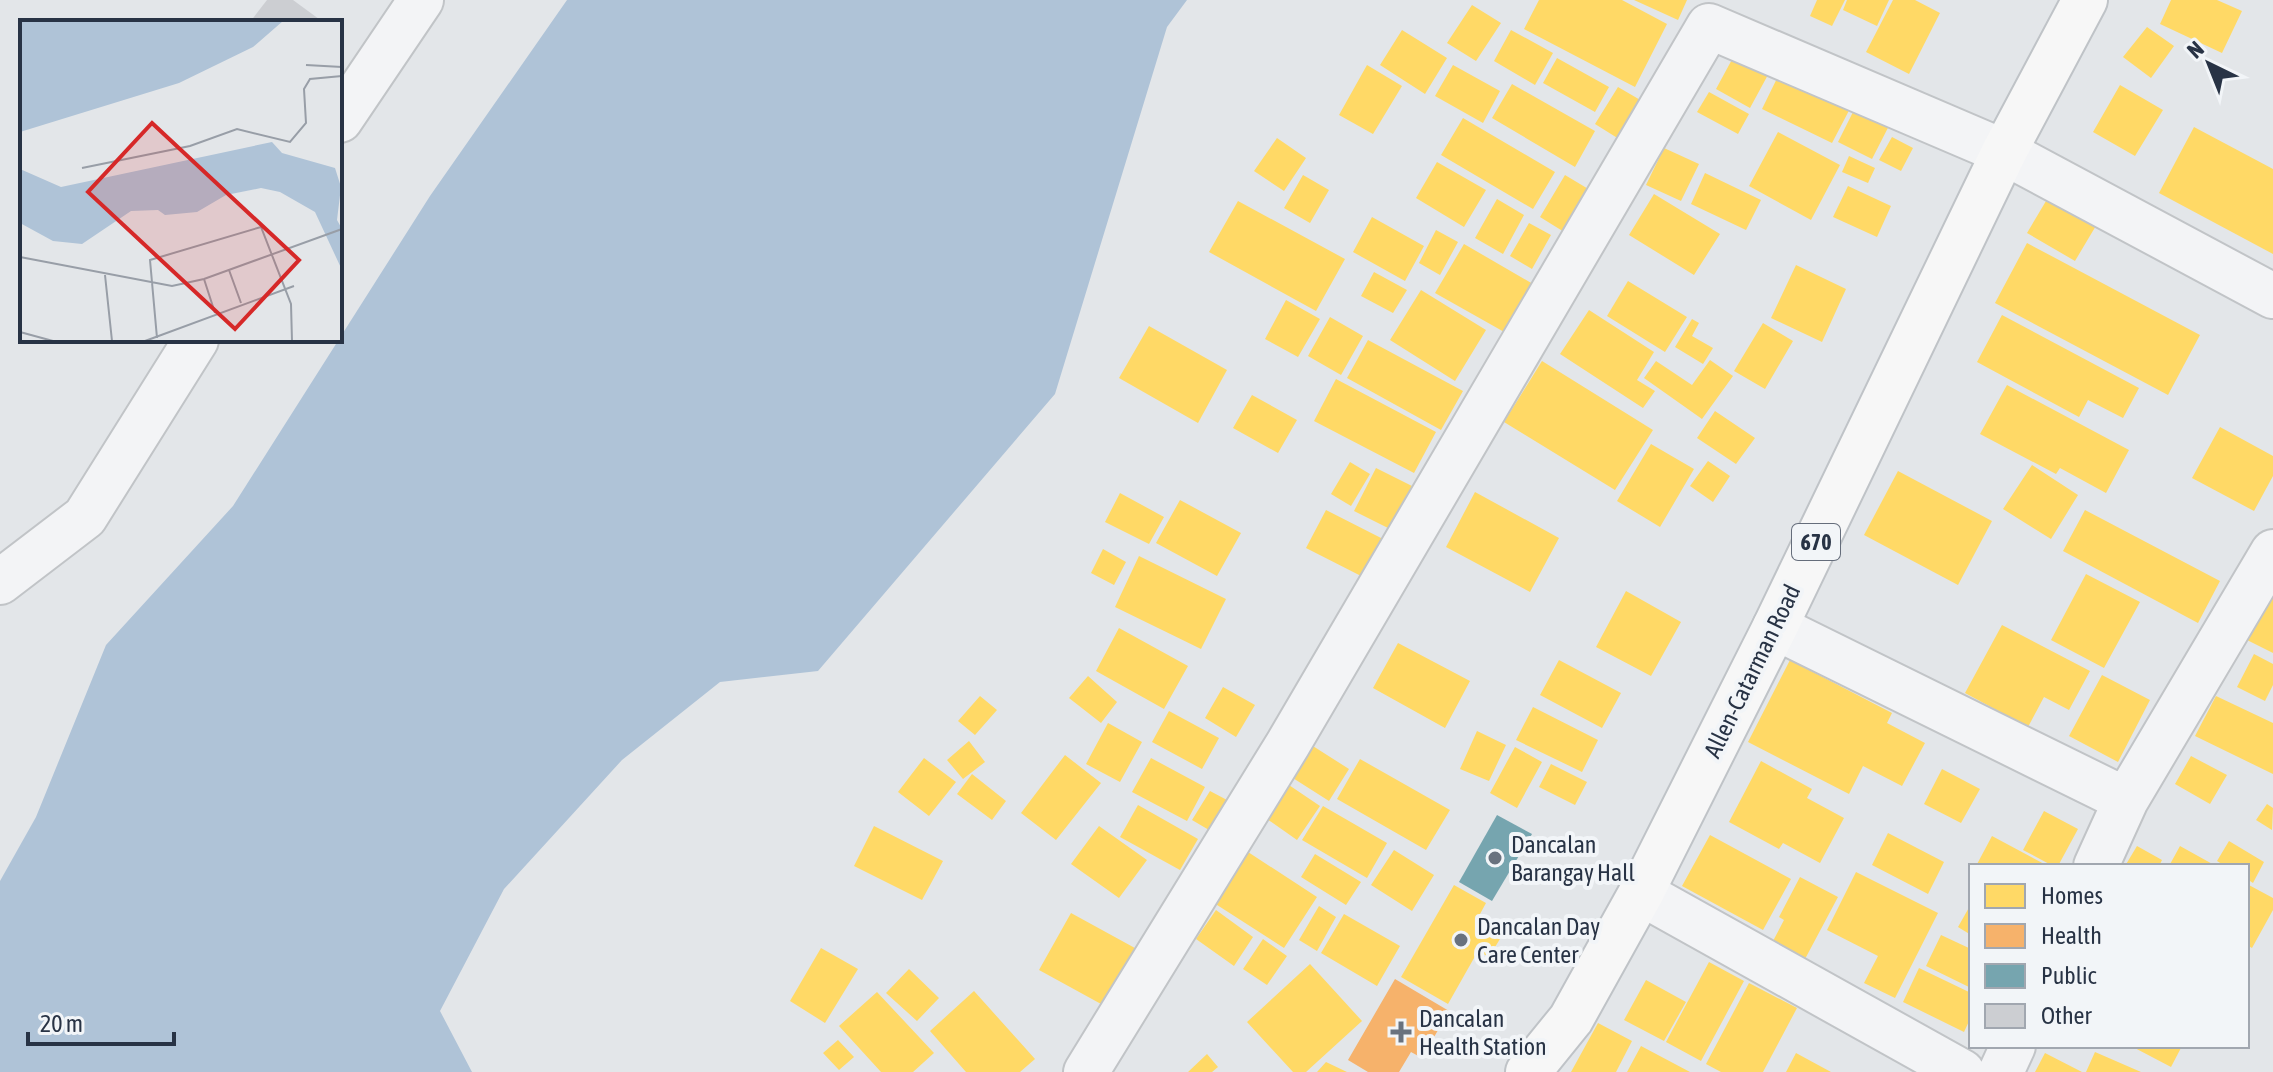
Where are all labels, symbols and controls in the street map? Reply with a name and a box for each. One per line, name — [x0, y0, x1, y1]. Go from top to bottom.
inset map — [20, 20, 342, 342]
north arrow — [2169, 24, 2249, 104]
text: N — [2182, 35, 2209, 63]
road number: 670 — [1792, 524, 1840, 560]
street label: Allen-Catarman Road — [1698, 580, 1806, 762]
place label: Dancalan Barangay Hall — [1511, 831, 1636, 886]
marker: Dancalan Barangay Hall — [1486, 849, 1504, 867]
legend — [1969, 864, 2249, 1048]
text: Homes — [2041, 882, 2103, 909]
place label: Dancalan Day Care Center — [1477, 913, 1600, 968]
text: Health — [2041, 922, 2102, 949]
marker: Dancalan Day Care Center — [1452, 931, 1470, 949]
text: Public — [2041, 962, 2097, 989]
scale bar — [28, 996, 174, 1046]
text: Other — [2041, 1002, 2092, 1029]
place label: Dancalan Health Station — [1419, 1005, 1547, 1060]
text: 20 m — [40, 1010, 83, 1037]
marker: Dancalan Health Station — [1390, 1021, 1412, 1043]

